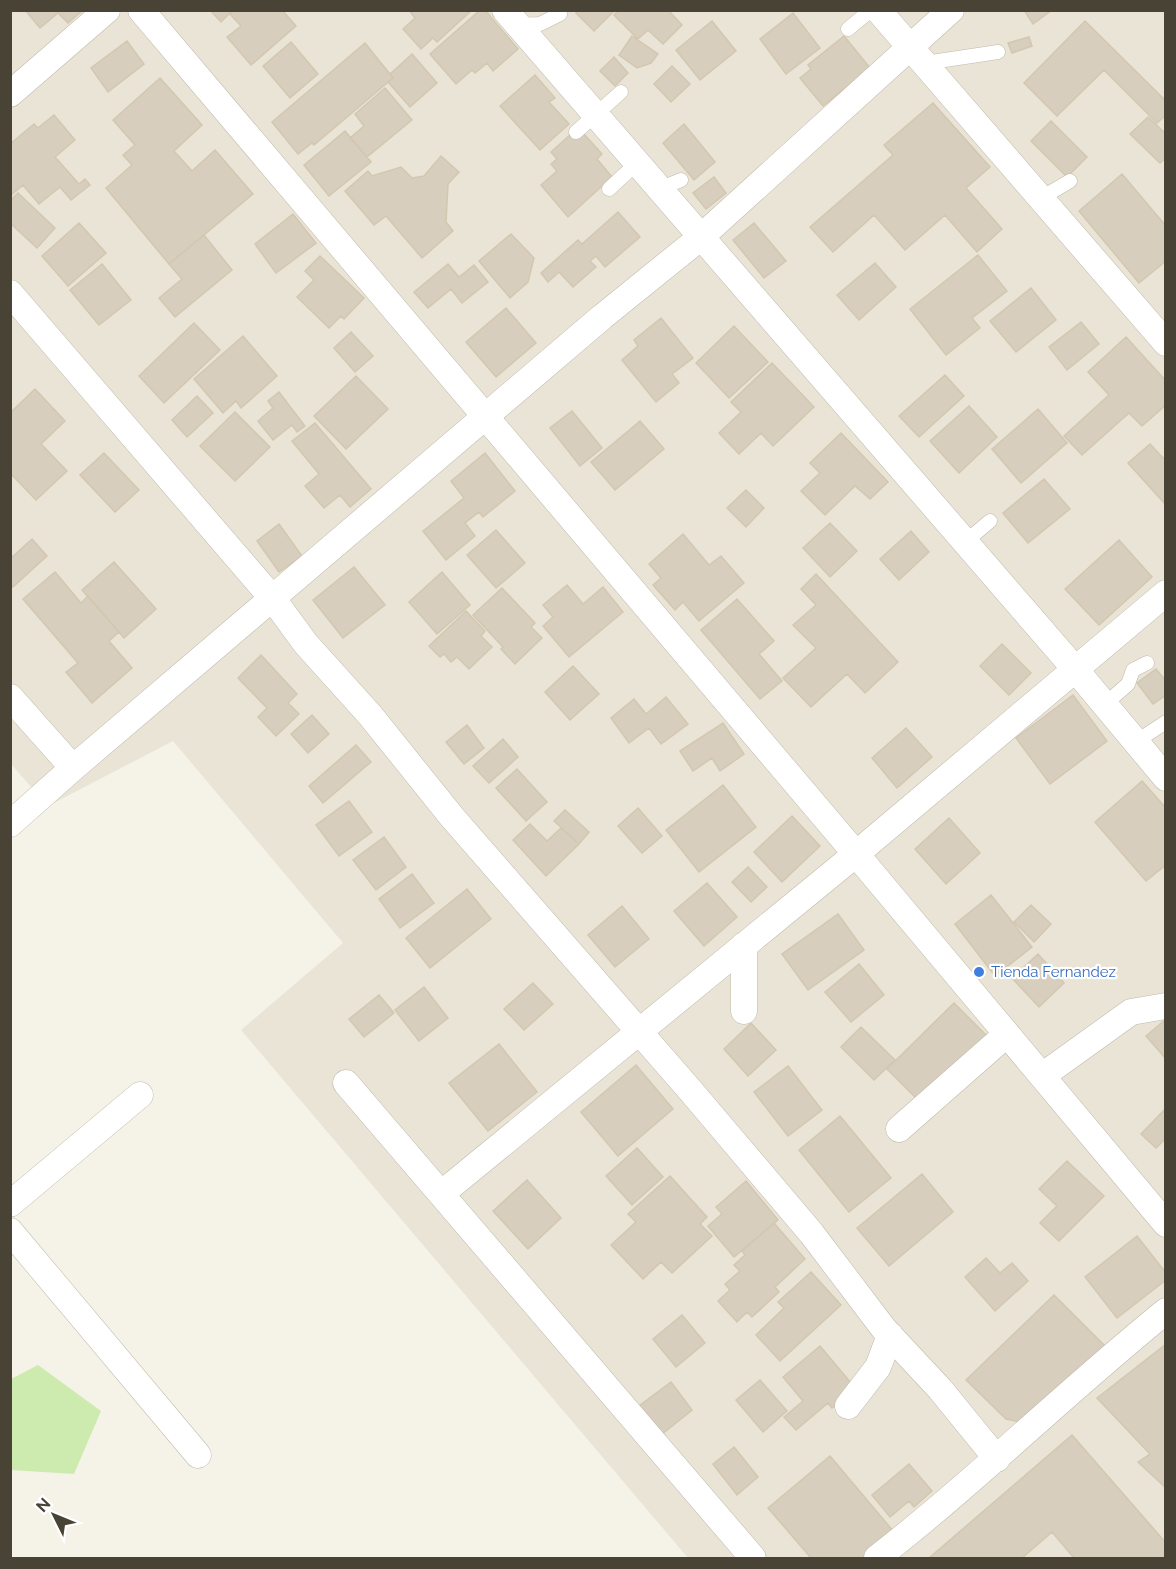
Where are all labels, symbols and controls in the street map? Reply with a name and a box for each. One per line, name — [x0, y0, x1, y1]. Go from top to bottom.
place label: Tienda Fernandez — [991, 963, 1116, 981]
marker: Tienda Fernandez — [972, 965, 986, 979]
north arrow — [24, 1485, 84, 1545]
text: N — [32, 1494, 55, 1516]

